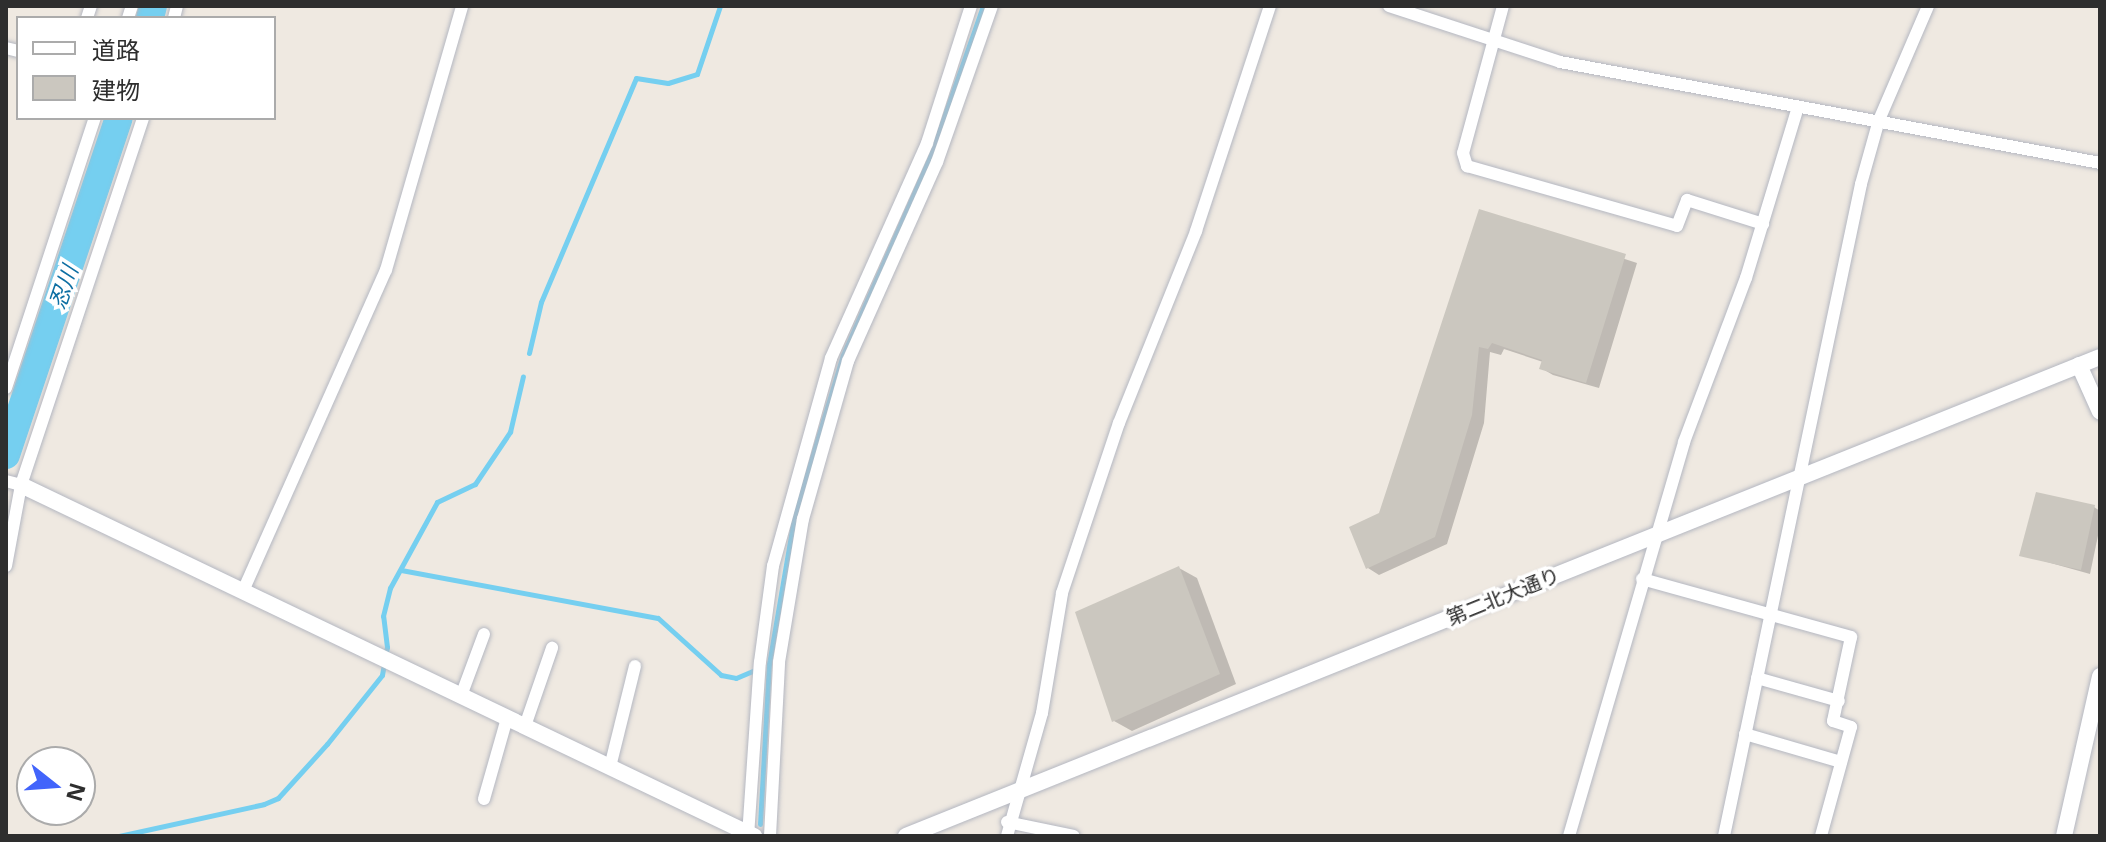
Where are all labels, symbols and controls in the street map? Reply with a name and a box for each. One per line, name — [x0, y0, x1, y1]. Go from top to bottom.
legend — [16, 16, 276, 120]
text: 道路 — [92, 33, 140, 66]
text: 建物 — [92, 73, 140, 106]
water label: 忍川 — [43, 262, 83, 312]
street label: 第二北大通り — [1443, 562, 1563, 630]
north arrow — [16, 746, 96, 826]
text: N — [60, 779, 94, 805]

